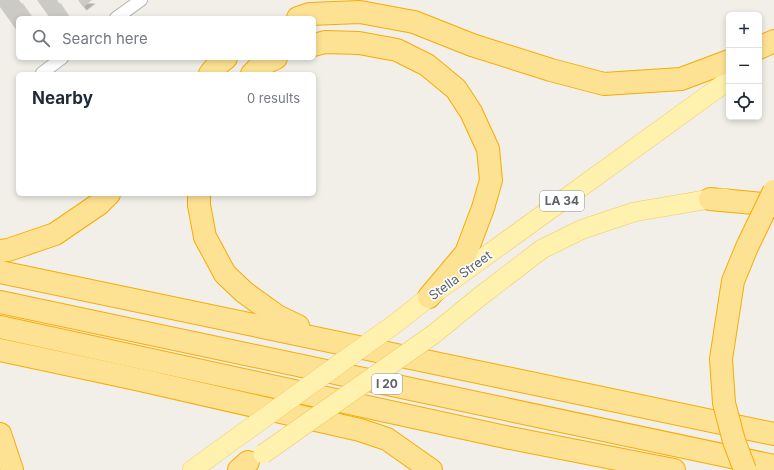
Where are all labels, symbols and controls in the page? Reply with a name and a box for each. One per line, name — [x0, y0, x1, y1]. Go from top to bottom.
map controls — [726, 12, 762, 120]
button: + — [726, 12, 762, 48]
search box — [16, 16, 316, 60]
icon: search — [30, 27, 52, 49]
text: Search here — [62, 29, 148, 48]
button: − — [726, 48, 762, 84]
button: locate — [726, 84, 762, 120]
text: Nearby — [32, 88, 93, 108]
text: 0 results — [247, 90, 300, 106]
road number: LA 34 — [540, 191, 584, 211]
street label: Stella Street — [425, 247, 495, 303]
road number: I 20 — [372, 374, 402, 394]

